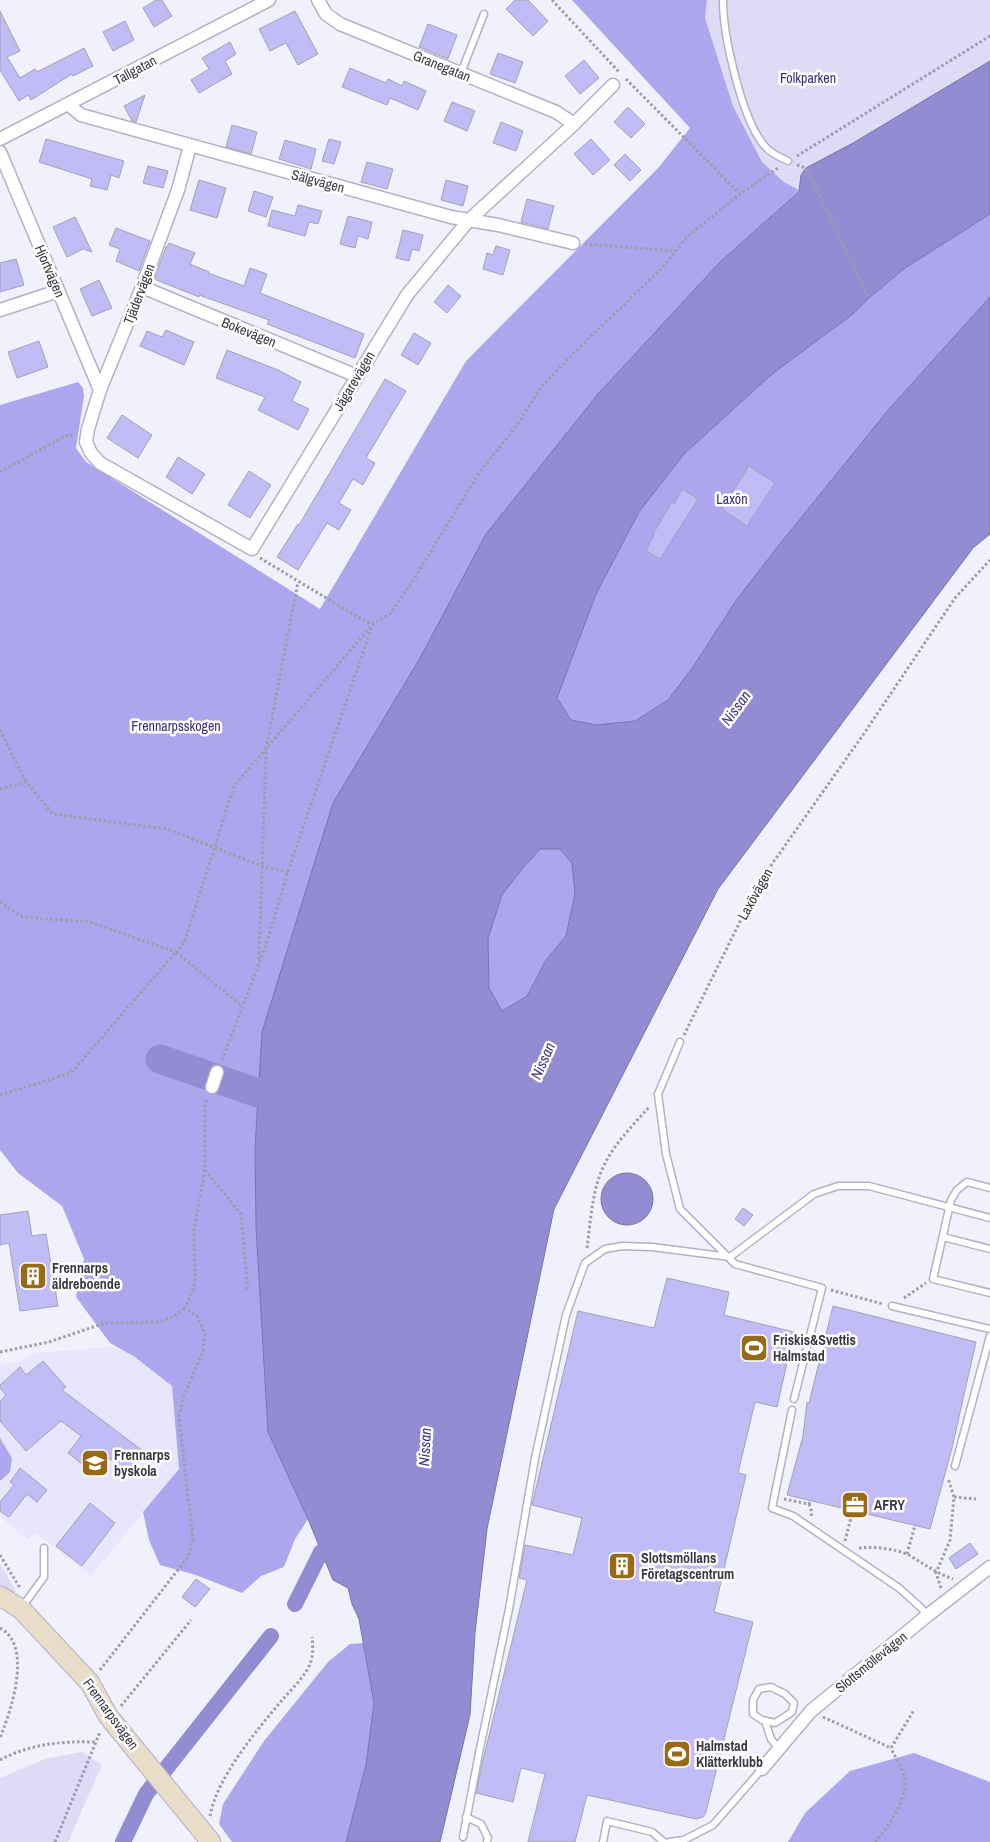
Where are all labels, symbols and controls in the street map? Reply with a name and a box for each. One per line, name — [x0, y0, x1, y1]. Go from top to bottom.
street label: Granegatan — [411, 46, 473, 86]
street label: Tallgatan — [110, 51, 160, 89]
park label: Folkparken — [780, 69, 836, 87]
street label: Sälgvägen — [289, 165, 347, 197]
street label: Hjortvägen — [31, 242, 69, 300]
street label: Tjädervägen — [119, 261, 159, 327]
street label: Bokevägen — [219, 313, 279, 351]
street label: Jägarevägen — [329, 348, 379, 414]
park label: Laxön — [716, 490, 748, 508]
water label: Nissan — [716, 686, 755, 729]
park label: Frennarpsskogen — [131, 717, 221, 735]
street label: Laxövägen — [734, 865, 776, 923]
water label: Nissan — [525, 1039, 560, 1083]
place label: Frennarps äldreboende — [52, 1259, 120, 1293]
building icon: Frennarps äldreboende — [18, 1261, 48, 1291]
place label: Friskis&Svettis Halmstad — [773, 1331, 856, 1365]
sports icon: Friskis&Svettis Halmstad — [739, 1333, 769, 1363]
water label: Nissan — [413, 1427, 436, 1467]
place label: Frennarps byskola — [114, 1446, 170, 1480]
school or university icon: Frennarps byskola — [80, 1448, 110, 1478]
office icon: AFRY — [840, 1490, 870, 1520]
place label: AFRY — [874, 1496, 905, 1514]
place label: Slottsmöllans Företagscentrum — [641, 1549, 734, 1583]
building icon: Slottsmöllans Företagscentrum — [607, 1551, 637, 1581]
street label: Slottsmöllevägen — [831, 1627, 911, 1697]
street label: Frennarpsvägen — [79, 1675, 143, 1753]
place label: Halmstad Klätterklubb — [696, 1737, 763, 1771]
sports icon: Halmstad Klätterklubb — [662, 1739, 692, 1769]

